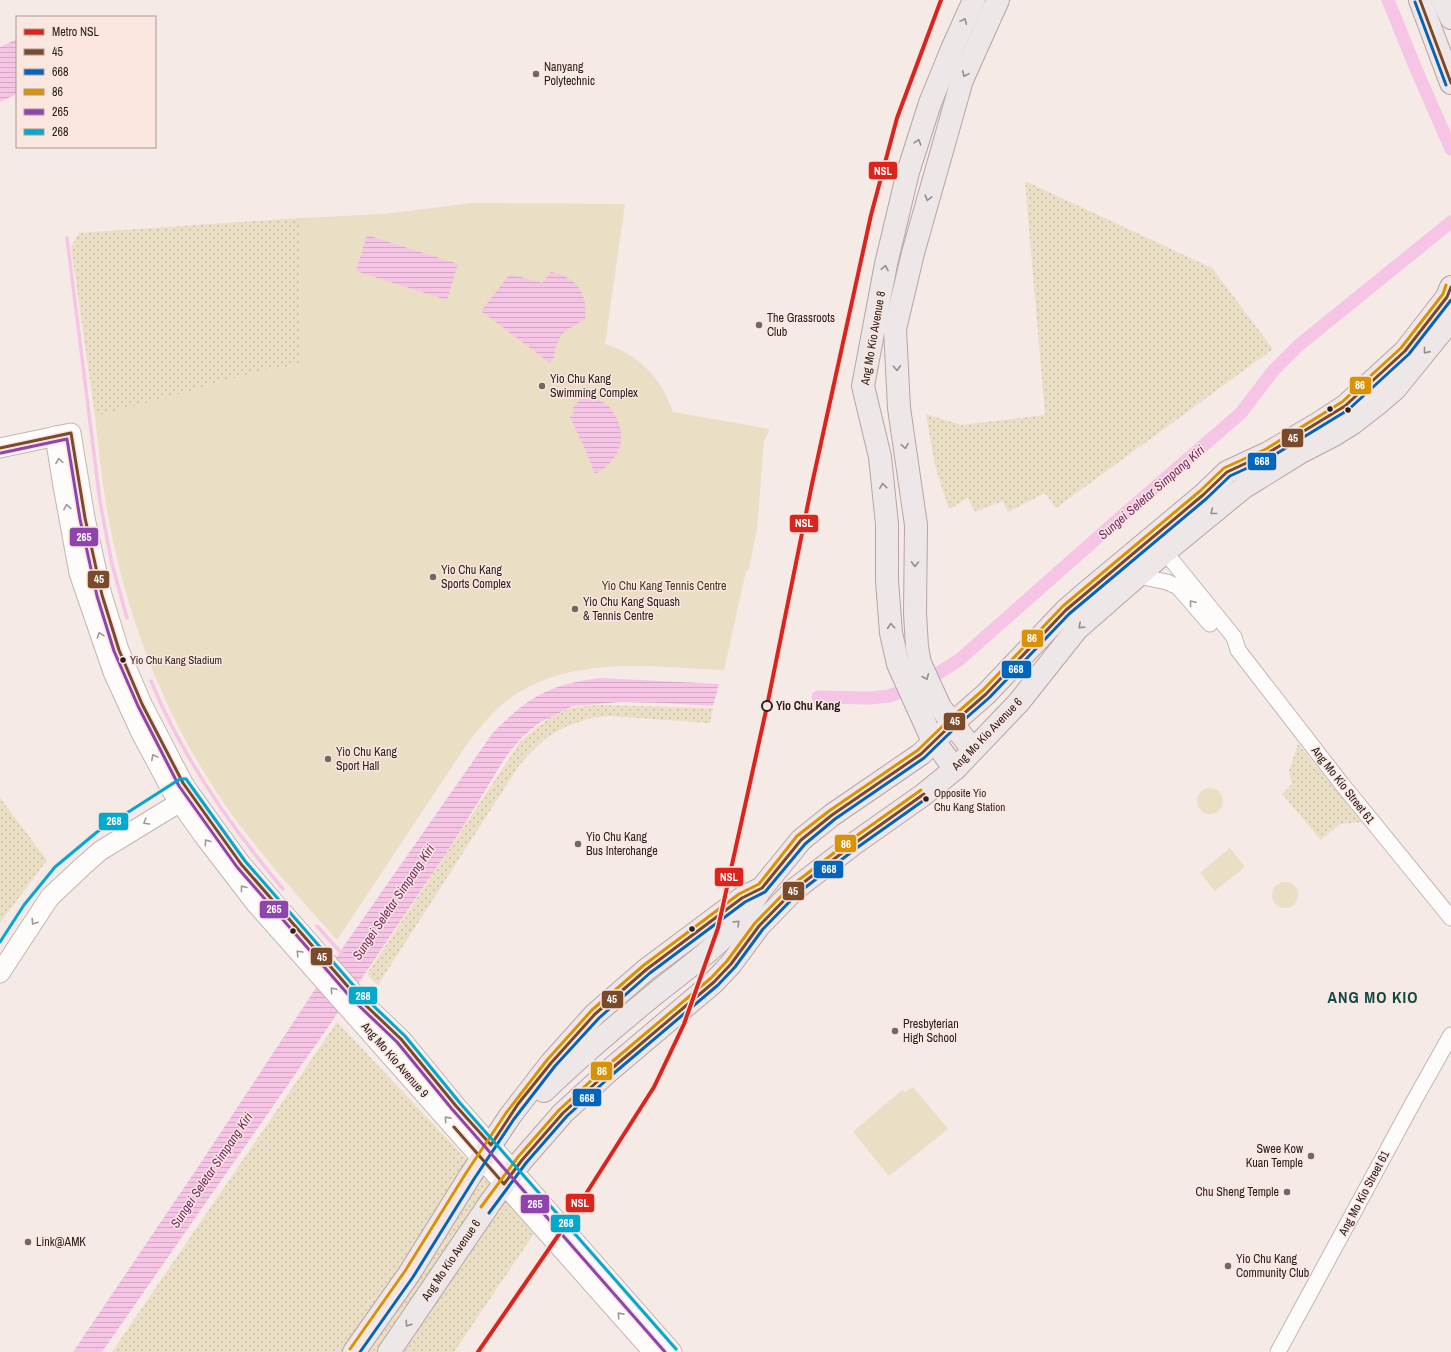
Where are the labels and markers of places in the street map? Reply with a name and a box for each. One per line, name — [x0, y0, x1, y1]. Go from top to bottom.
place label: Nanyang Polytechnic — [544, 59, 595, 89]
marker: Nanyang Polytechnic — [531, 69, 541, 79]
place label: The Grassroots Club — [767, 310, 835, 340]
marker: The Grassroots Club — [754, 320, 764, 330]
place label: Yio Chu Kang Swimming Complex — [550, 371, 638, 401]
marker: Yio Chu Kang Swimming Complex — [537, 381, 547, 391]
unlabelled marker — [1325, 404, 1335, 414]
unlabelled marker — [1343, 405, 1353, 415]
place label: Yio Chu Kang Sports Complex — [441, 562, 511, 592]
marker: Yio Chu Kang Sports Complex — [428, 572, 438, 582]
place label: Yio Chu Kang Squash & Tennis Centre — [583, 594, 680, 624]
marker: Yio Chu Kang Squash & Tennis Centre — [570, 604, 580, 614]
place label: Yio Chu Kang Stadium — [130, 653, 222, 667]
marker: Yio Chu Kang Stadium — [118, 655, 128, 665]
place label: Yio Chu Kang — [776, 698, 840, 714]
marker: Yio Chu Kang — [761, 700, 773, 712]
place label: Yio Chu Kang Sport Hall — [336, 744, 397, 774]
marker: Yio Chu Kang Sport Hall — [323, 754, 333, 764]
place label: Opposite Yio Chu Kang Station — [934, 786, 1005, 814]
marker: Opposite Yio Chu Kang Station — [921, 794, 931, 804]
place label: Yio Chu Kang Bus Interchange — [586, 829, 658, 859]
marker: Yio Chu Kang Bus Interchange — [573, 839, 583, 849]
unlabelled marker — [687, 924, 697, 934]
unlabelled marker — [288, 926, 298, 936]
place label: Presbyterian High School — [903, 1016, 959, 1046]
marker: Presbyterian High School — [890, 1026, 900, 1036]
place label: Swee Kow Kuan Temple — [1246, 1141, 1304, 1171]
marker: Swee Kow Kuan Temple — [1306, 1151, 1316, 1161]
place label: Chu Sheng Temple — [1195, 1184, 1279, 1200]
marker: Chu Sheng Temple — [1282, 1187, 1292, 1197]
place label: Link@AMK — [36, 1234, 86, 1250]
marker: Link@AMK — [23, 1237, 33, 1247]
place label: Yio Chu Kang Community Club — [1236, 1251, 1309, 1281]
marker: Yio Chu Kang Community Club — [1223, 1261, 1233, 1271]

